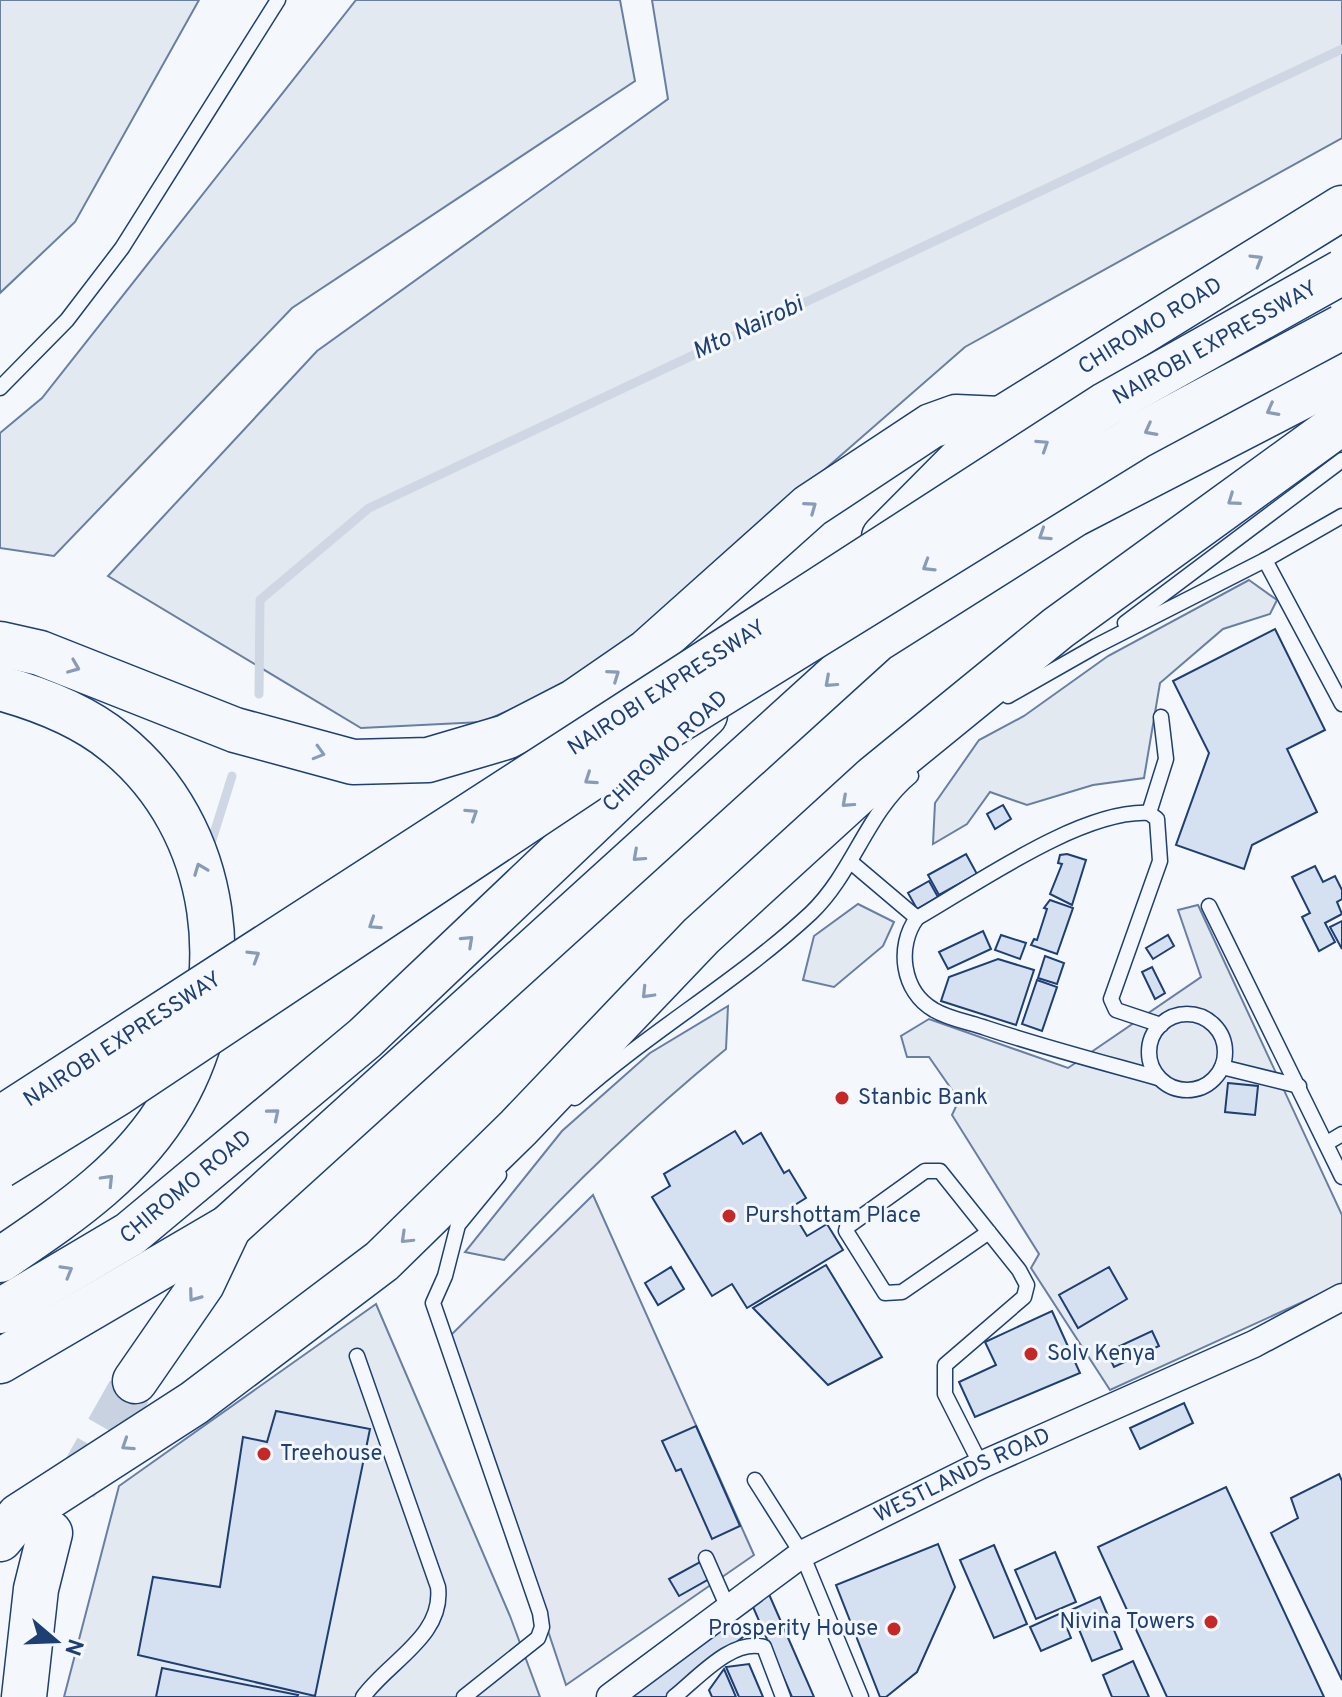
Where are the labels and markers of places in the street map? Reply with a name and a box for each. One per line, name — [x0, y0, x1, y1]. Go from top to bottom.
place label: Stanbic Bank — [858, 1085, 988, 1112]
marker: Stanbic Bank — [833, 1089, 851, 1107]
place label: Purshottam Place — [745, 1203, 921, 1230]
marker: Purshottam Place — [720, 1207, 738, 1225]
place label: Solv Kenya — [1047, 1341, 1155, 1368]
marker: Solv Kenya — [1022, 1345, 1040, 1363]
place label: Treehouse — [280, 1441, 382, 1468]
marker: Treehouse — [255, 1445, 273, 1463]
place label: Nivina Towers — [1060, 1609, 1195, 1636]
marker: Nivina Towers — [1202, 1613, 1220, 1631]
place label: Prosperity House — [708, 1616, 878, 1643]
marker: Prosperity House — [885, 1620, 903, 1638]

